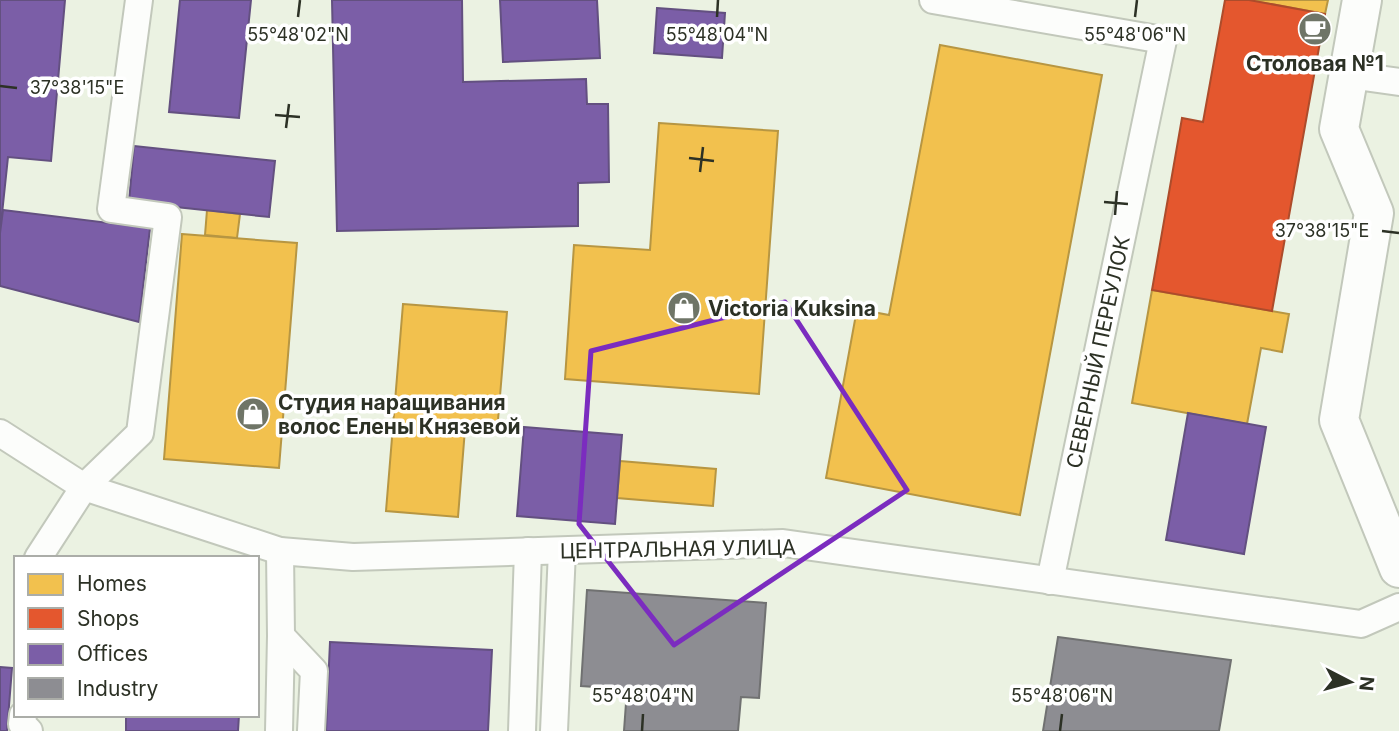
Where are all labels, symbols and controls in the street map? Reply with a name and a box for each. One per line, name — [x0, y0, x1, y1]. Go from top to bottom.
cafe icon: Столовая №1 — [1296, 10, 1334, 48]
text: 55°48'02"N — [247, 24, 349, 45]
text: 55°48'04"N — [666, 24, 768, 45]
text: 55°48'06"N — [1084, 24, 1186, 45]
place label: Столовая №1 — [1246, 51, 1384, 76]
text: 37°38'15"E — [30, 77, 124, 98]
text: 37°38'15"E — [1275, 220, 1369, 241]
street label: СЕВЕРНЫЙ ПЕРЕУЛОК — [1060, 233, 1135, 470]
shop icon: Victoria Kuksina — [665, 289, 703, 327]
place label: Victoria Kuksina — [708, 296, 876, 321]
place label: Студия наращивания волос Елены Князевой — [278, 390, 521, 439]
shop icon: Студия наращивания волос Елены Князевой — [234, 395, 272, 433]
street label: ЦЕНТРАЛЬНАЯ УЛИЦА — [560, 534, 796, 564]
legend — [14, 556, 259, 717]
text: Homes — [77, 571, 147, 596]
text: Shops — [77, 606, 139, 631]
text: Offices — [77, 641, 148, 666]
north arrow — [1315, 647, 1385, 717]
text: N — [1354, 675, 1379, 692]
text: Industry — [77, 676, 159, 701]
text: 55°48'04"N — [592, 685, 694, 706]
text: 55°48'06"N — [1011, 685, 1113, 706]

